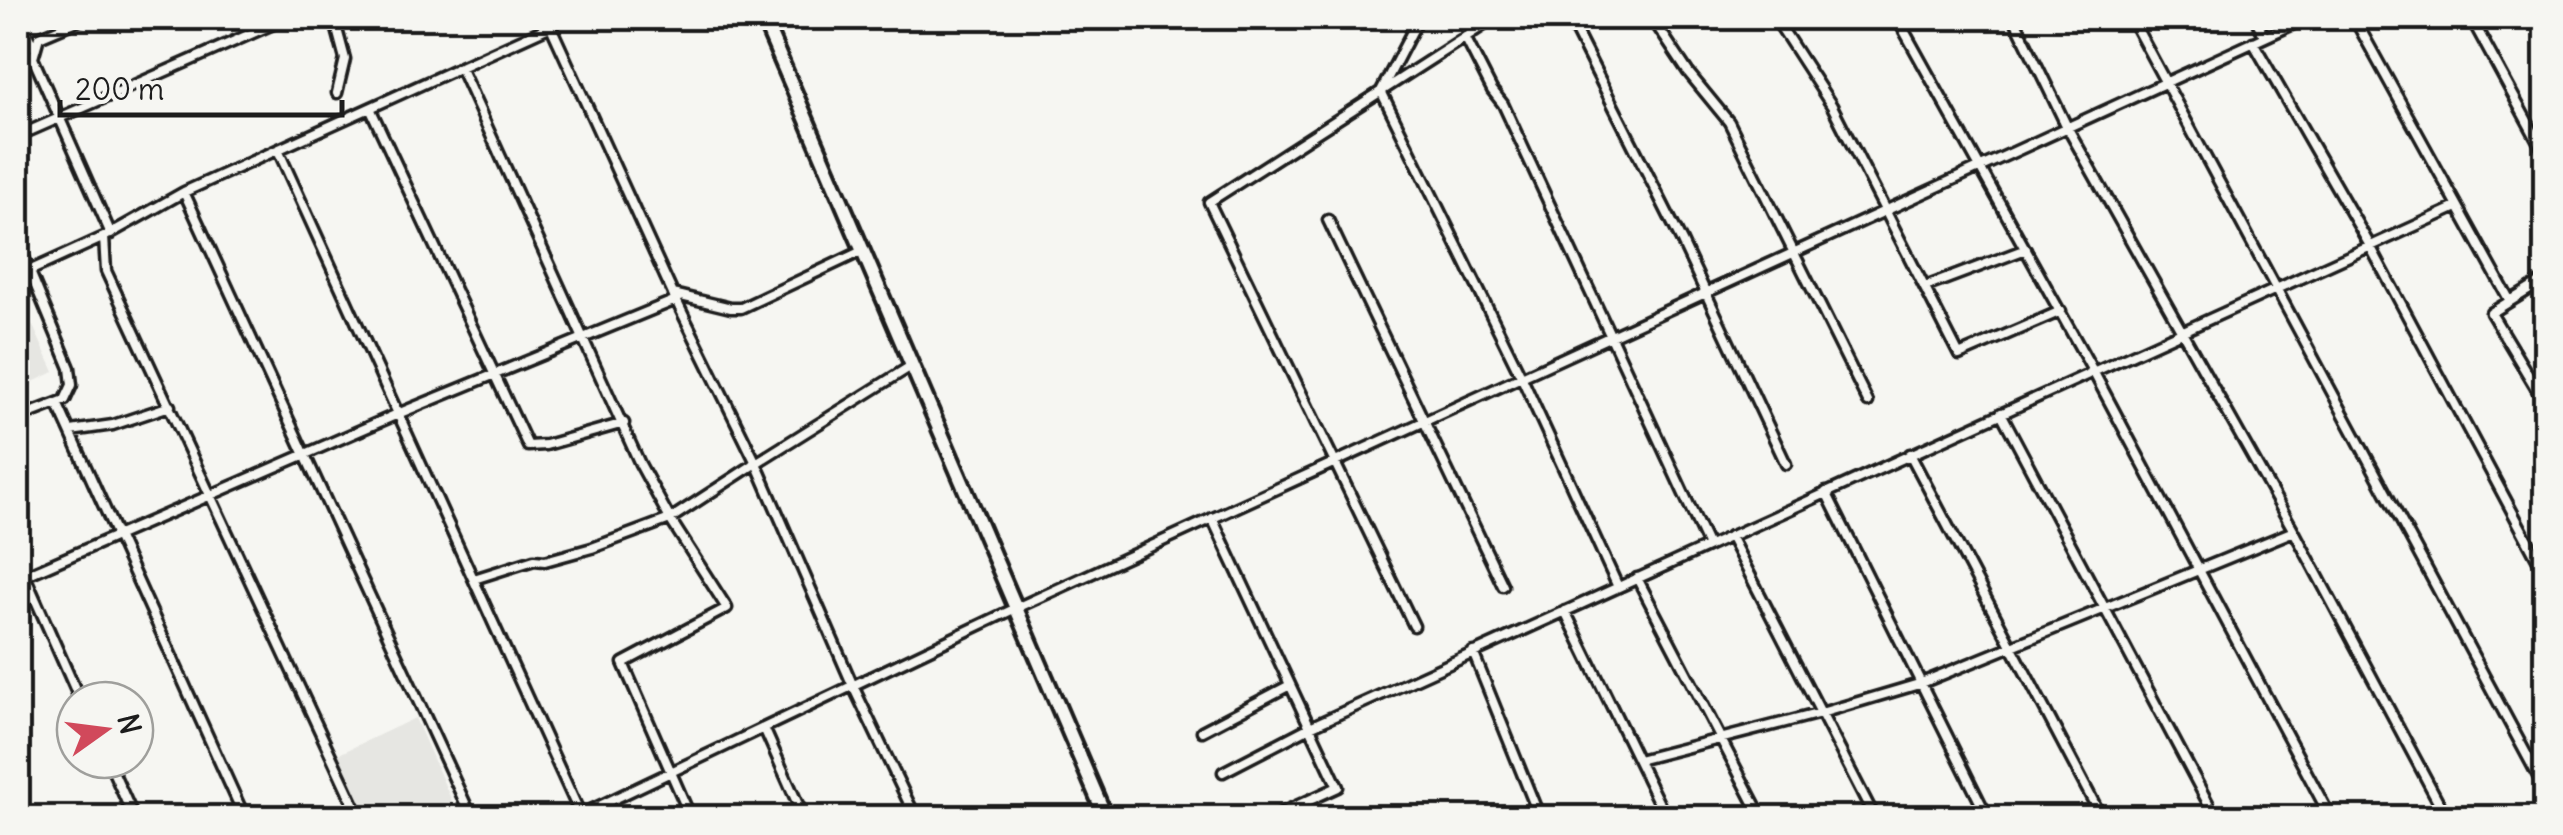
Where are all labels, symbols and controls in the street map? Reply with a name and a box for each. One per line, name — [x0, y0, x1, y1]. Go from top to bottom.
scale bar — [60, 55, 342, 117]
text: 200 m — [75, 70, 164, 108]
north arrow — [55, 680, 155, 780]
text: N — [109, 710, 149, 738]

